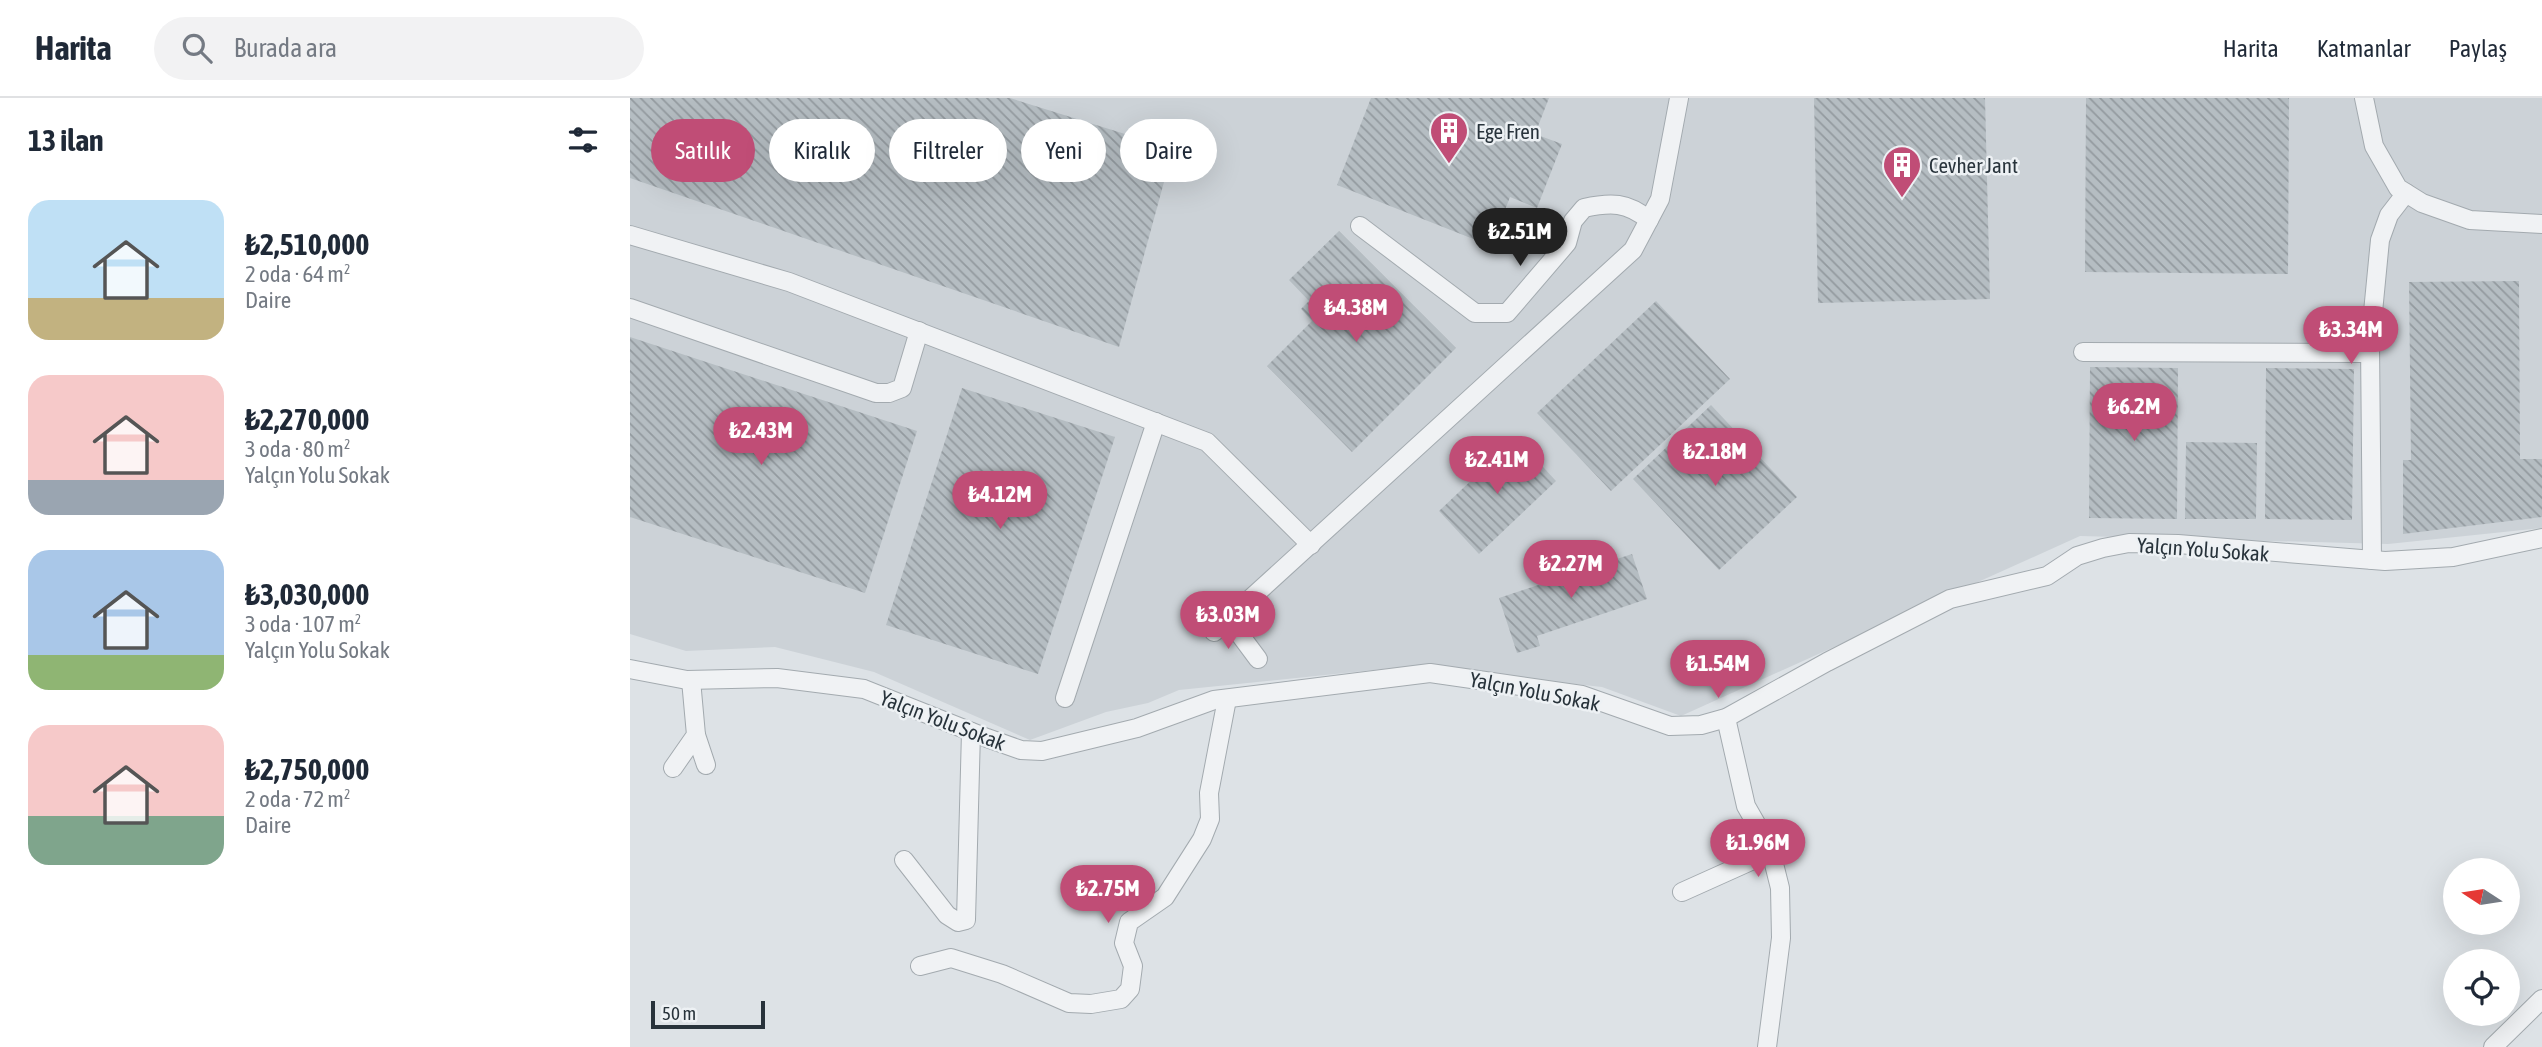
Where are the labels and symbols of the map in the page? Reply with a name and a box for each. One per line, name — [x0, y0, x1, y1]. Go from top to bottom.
building icon: Ege Fren — [1428, 110, 1470, 165]
place label: Ege Fren — [1476, 119, 1540, 143]
building icon: Cevher Jant — [1881, 144, 1923, 199]
place label: Cevher Jant — [1929, 153, 2018, 177]
pin: ₺2.51M — [1463, 208, 1577, 268]
pin: ₺4.38M — [1299, 285, 1413, 344]
pin: ₺3.34M — [2294, 306, 2408, 366]
pin: ₺6.2M — [2085, 384, 2183, 443]
pin: ₺2.43M — [704, 408, 818, 467]
pin: ₺2.18M — [1658, 428, 1772, 488]
pin: ₺2.41M — [1440, 436, 1554, 496]
pin: ₺4.12M — [943, 472, 1057, 531]
street label: Yalçın Yolu Sokak — [2136, 532, 2270, 566]
pin: ₺2.27M — [1514, 540, 1628, 600]
pin: ₺3.03M — [1171, 592, 1285, 651]
pin: ₺1.54M — [1661, 640, 1775, 700]
street label: Yalçın Yolu Sokak — [1468, 667, 1602, 715]
street label: Yalçın Yolu Sokak — [877, 685, 1009, 755]
pin: ₺1.96M — [1701, 820, 1815, 879]
north arrow — [2443, 858, 2520, 934]
pin: ₺2.75M — [1051, 866, 1165, 925]
scale bar — [651, 998, 765, 1030]

